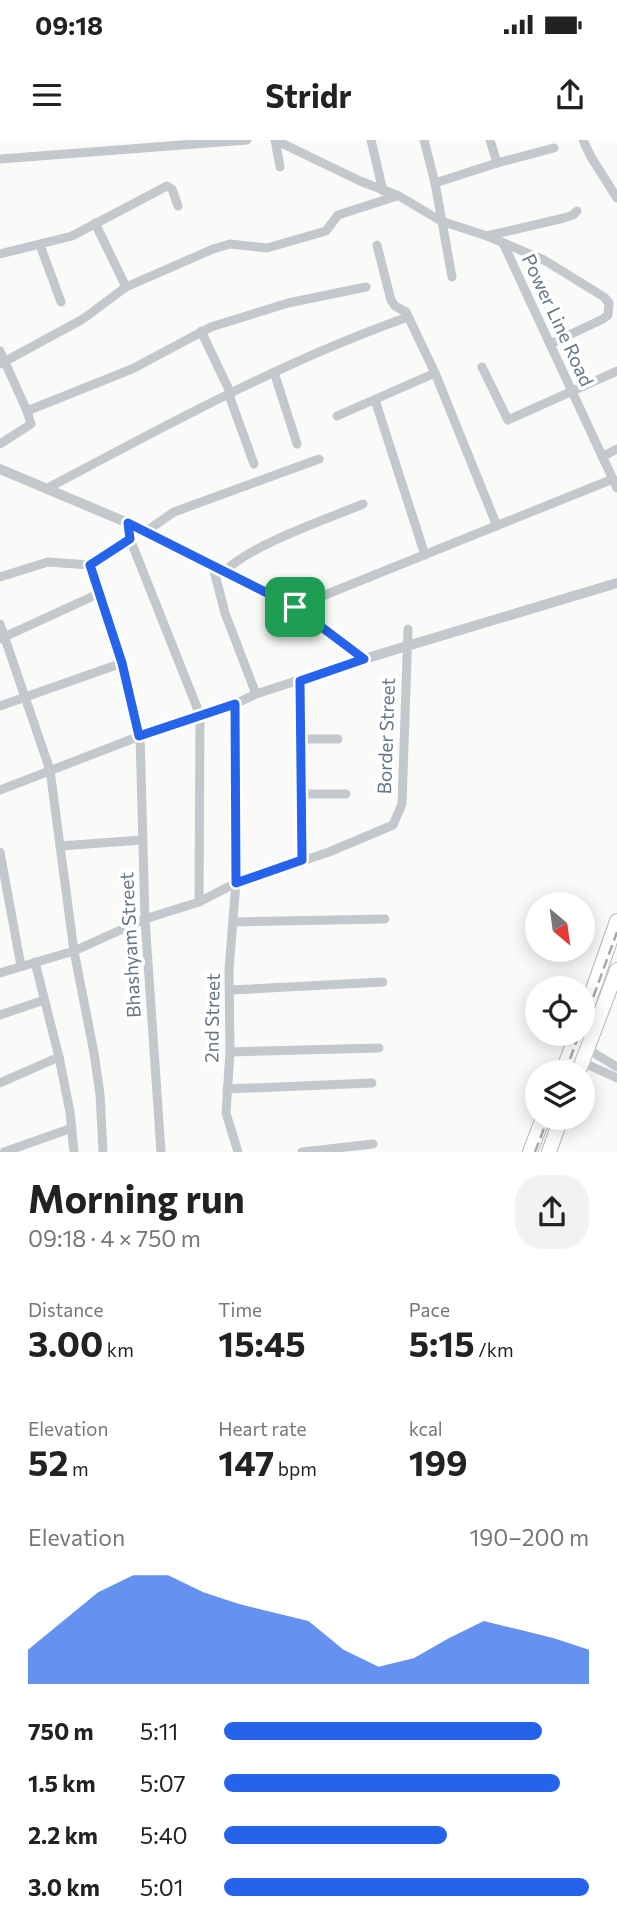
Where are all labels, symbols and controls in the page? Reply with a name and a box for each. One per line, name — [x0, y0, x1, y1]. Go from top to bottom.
text: 09:18 — [35, 9, 103, 40]
text: Stridr — [265, 75, 352, 115]
icon: menu — [28, 76, 66, 114]
icon: share — [551, 76, 589, 114]
street label: Power Line Road — [518, 250, 599, 390]
pin — [265, 577, 325, 637]
icon: arrive — [276, 588, 314, 626]
street label: Border Street — [372, 677, 399, 795]
street label: Bhashyam Street — [114, 871, 145, 1018]
north arrow — [525, 892, 595, 962]
map controls — [525, 892, 595, 1130]
street label: 2nd Street — [199, 973, 224, 1063]
button: locate — [525, 976, 595, 1046]
button: layers — [525, 1060, 595, 1130]
text: Morning run — [28, 1174, 245, 1221]
button: share — [515, 1175, 589, 1249]
text: 09:18 · 4 × 750 m — [28, 1224, 201, 1252]
text: Distance — [28, 1298, 104, 1321]
text: Time — [218, 1298, 262, 1321]
text: Pace — [409, 1298, 450, 1321]
text: 3.00 — [28, 1321, 103, 1364]
text: 15:45 — [218, 1321, 306, 1364]
text: 5:15 — [409, 1321, 475, 1364]
text: km — [103, 1338, 134, 1361]
text: /km — [475, 1338, 514, 1361]
text: Elevation — [28, 1417, 108, 1440]
text: Heart rate — [218, 1417, 307, 1440]
text: kcal — [409, 1417, 443, 1440]
text: 52 — [28, 1440, 68, 1483]
text: 147 — [218, 1440, 274, 1483]
text: 199 — [409, 1440, 468, 1483]
text: m — [68, 1457, 89, 1480]
text: bpm — [274, 1457, 317, 1480]
text: Elevation — [28, 1523, 125, 1551]
text: 190–200 m — [469, 1523, 589, 1551]
text: 750 m — [28, 1717, 94, 1745]
text: 5:11 — [140, 1717, 178, 1745]
text: 1.5 km — [28, 1769, 96, 1797]
text: 5:07 — [140, 1769, 186, 1797]
text: 2.2 km — [28, 1821, 98, 1849]
text: 5:40 — [140, 1821, 187, 1849]
text: 3.0 km — [28, 1873, 100, 1901]
text: 5:01 — [140, 1873, 183, 1901]

